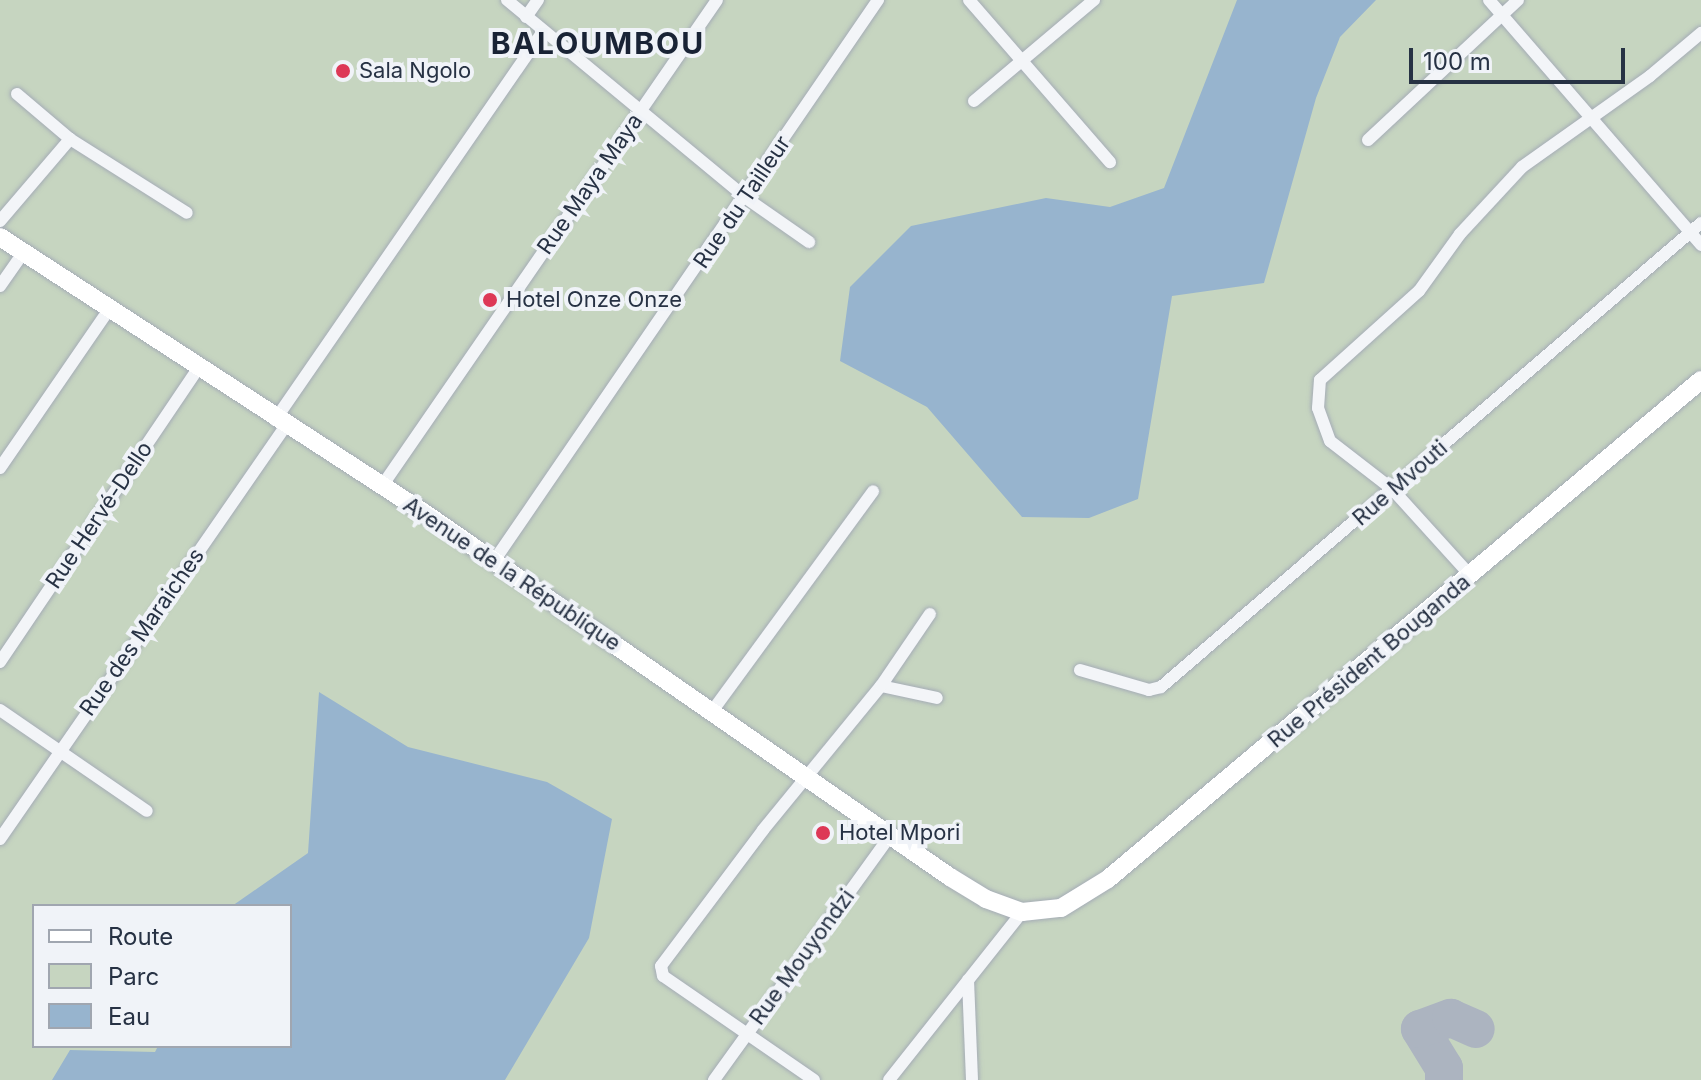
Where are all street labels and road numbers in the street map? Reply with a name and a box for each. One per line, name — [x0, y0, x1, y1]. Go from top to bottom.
street label: Rue Maya Maya — [532, 109, 648, 259]
street label: Rue du Tailleur — [688, 131, 796, 273]
street label: Rue Mvouti — [1347, 435, 1453, 531]
street label: Rue Hervé-Dello — [40, 437, 158, 593]
street label: Avenue de la République — [398, 491, 626, 657]
street label: Rue des Maraiches — [74, 543, 210, 721]
street label: Rue Président Bouganda — [1263, 569, 1475, 753]
street label: Rue Mouyondzi — [744, 884, 860, 1030]

